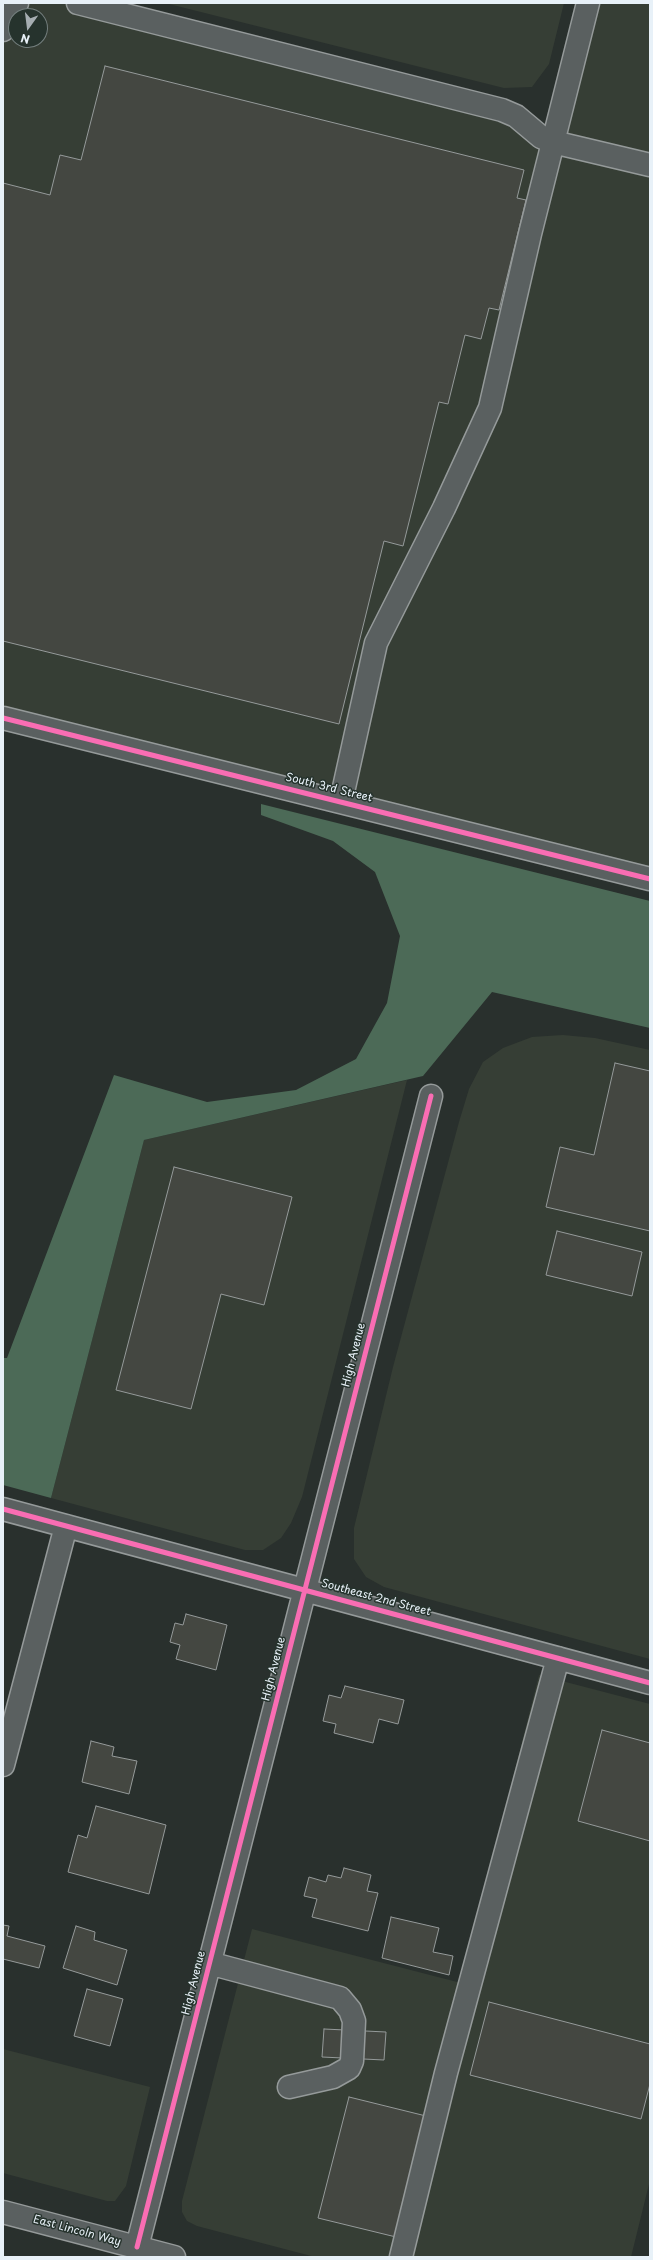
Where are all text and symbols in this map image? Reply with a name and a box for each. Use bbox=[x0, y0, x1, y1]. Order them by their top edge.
north arrow bbox=[8, 8, 48, 48]
text: N bbox=[19, 30, 32, 48]
street label: South 3rd Street bbox=[284, 771, 374, 805]
street label: High Avenue bbox=[340, 1322, 368, 1388]
street label: Southeast 2nd Street bbox=[320, 1577, 432, 1619]
street label: High Avenue bbox=[260, 1636, 288, 1702]
street label: High Avenue bbox=[180, 1950, 208, 2016]
street label: East Lincoln Way bbox=[32, 2213, 122, 2249]

